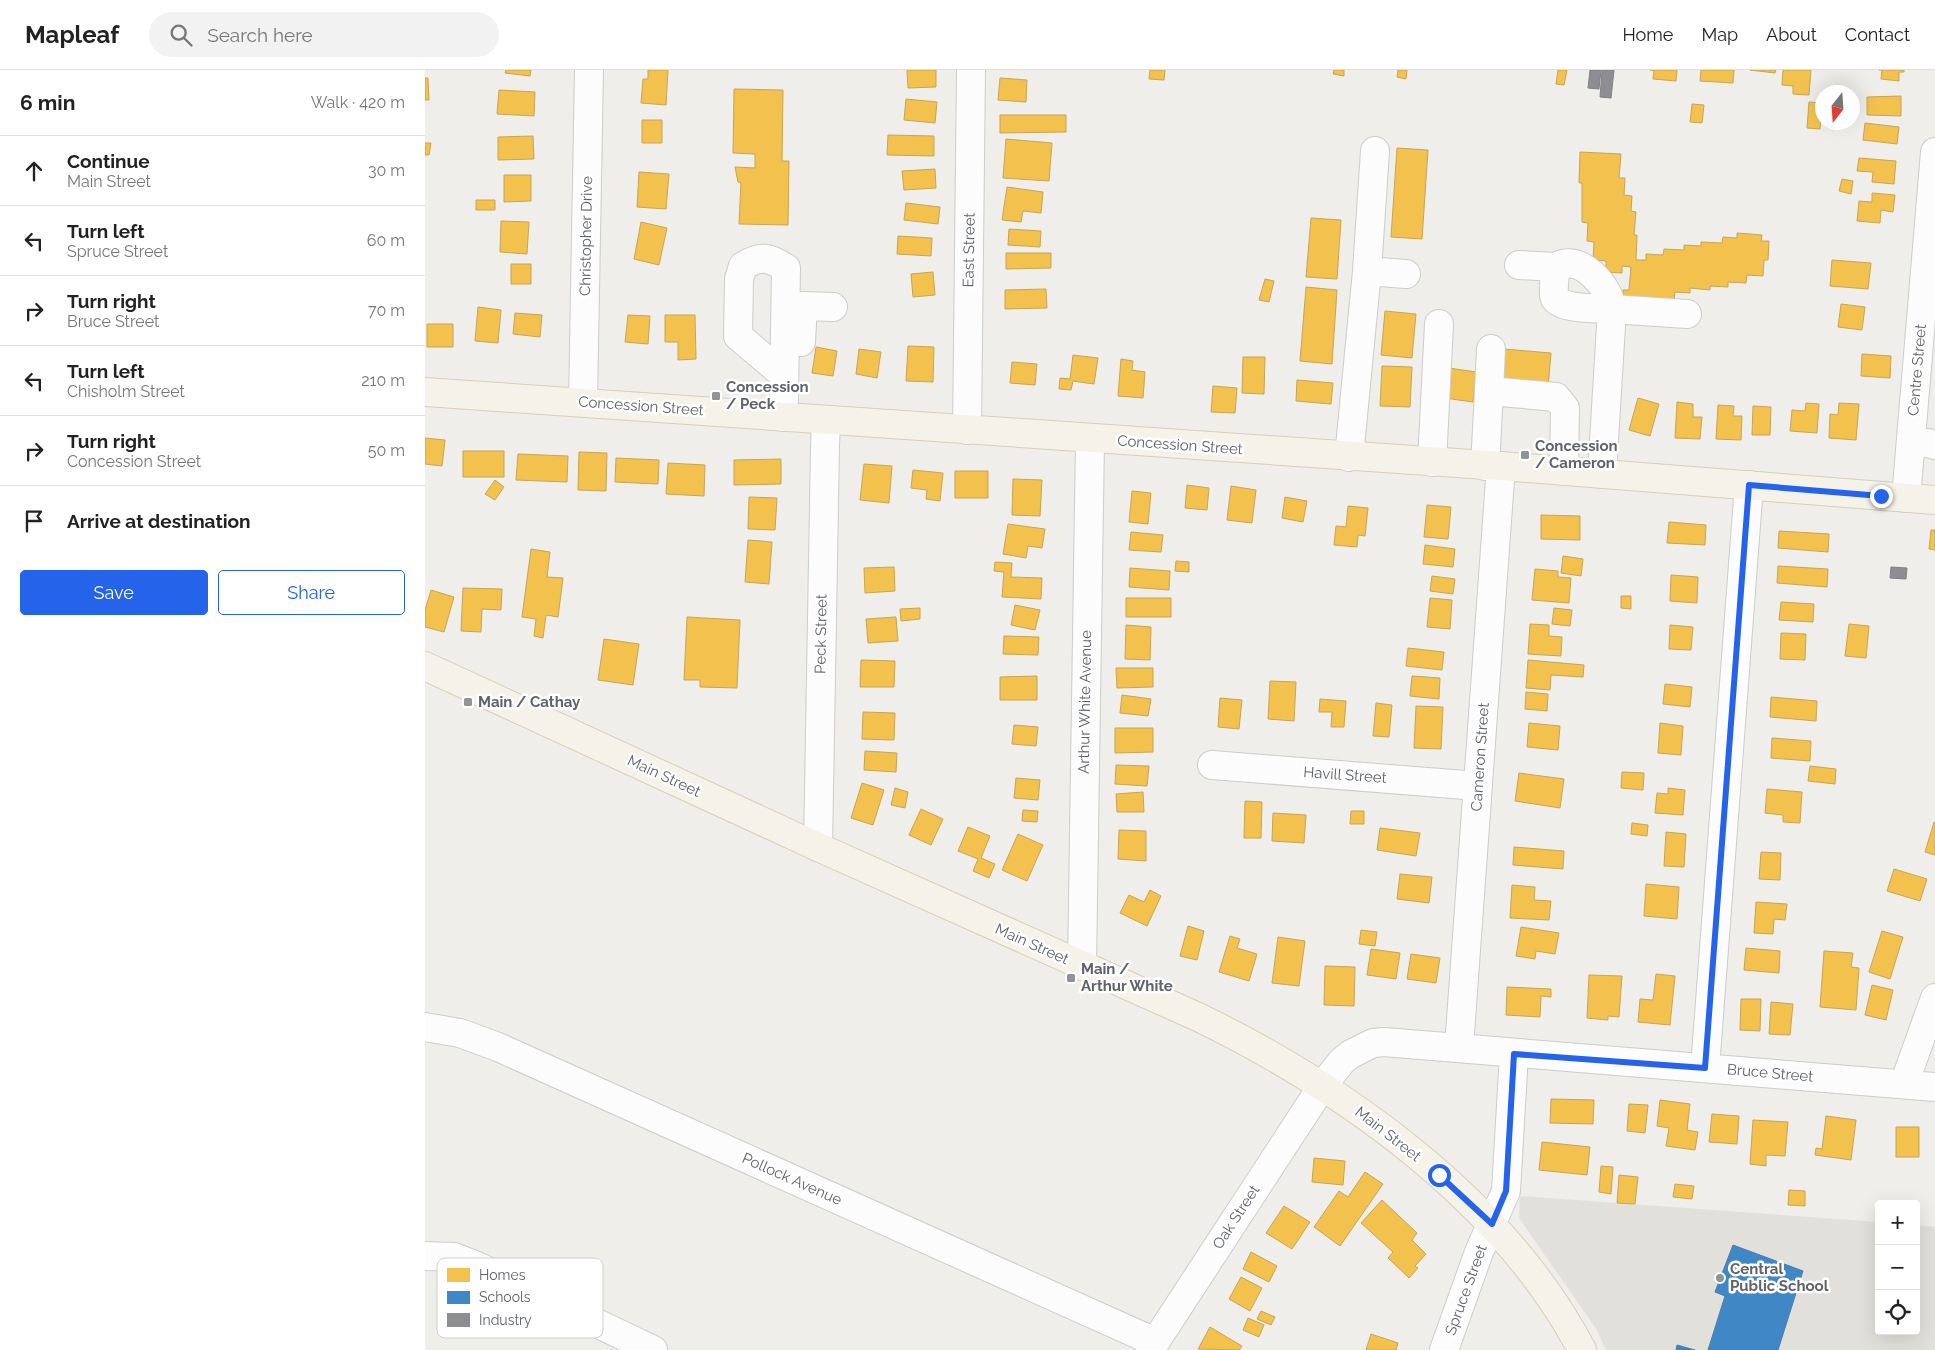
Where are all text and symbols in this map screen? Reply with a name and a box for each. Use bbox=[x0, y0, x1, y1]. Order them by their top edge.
search box bbox=[149, 12, 499, 57]
text: Mapleaf bbox=[25, 20, 119, 49]
icon: search bbox=[167, 21, 195, 49]
text: Search here bbox=[207, 24, 313, 46]
text: Home bbox=[1622, 24, 1673, 45]
text: Map bbox=[1701, 24, 1738, 45]
text: About bbox=[1766, 24, 1817, 45]
text: Contact bbox=[1845, 24, 1910, 45]
north arrow bbox=[1815, 85, 1860, 130]
text: 6 min bbox=[20, 90, 75, 115]
text: Walk · 420 m bbox=[311, 93, 405, 112]
text: Continue bbox=[67, 150, 150, 172]
icon: ahead bbox=[20, 157, 48, 185]
text: 30 m bbox=[368, 161, 405, 180]
text: Main Street bbox=[67, 172, 151, 191]
street label: Christopher Drive bbox=[576, 176, 596, 296]
street label: East Street bbox=[959, 212, 979, 288]
text: Turn left bbox=[67, 220, 144, 242]
icon: left bbox=[20, 227, 48, 255]
text: 60 m bbox=[367, 231, 405, 250]
text: Spruce Street bbox=[67, 242, 168, 261]
text: Turn right bbox=[67, 290, 156, 312]
icon: right bbox=[20, 297, 48, 325]
text: 70 m bbox=[368, 301, 405, 320]
text: Bruce Street bbox=[67, 312, 159, 331]
street label: Centre Street bbox=[1904, 323, 1930, 417]
text: Turn left bbox=[67, 360, 144, 382]
icon: left bbox=[20, 367, 48, 395]
text: 210 m bbox=[361, 371, 405, 390]
place label: Concession / Peck bbox=[726, 378, 809, 413]
text: Chisholm Street bbox=[67, 382, 185, 401]
marker: Concession / Peck bbox=[710, 390, 722, 402]
street label: Concession Street bbox=[578, 393, 704, 419]
text: Turn right bbox=[67, 430, 156, 452]
street label: Concession Street bbox=[1117, 432, 1243, 458]
icon: right bbox=[20, 437, 48, 465]
place label: Concession / Cameron bbox=[1535, 437, 1618, 472]
text: 50 m bbox=[368, 441, 405, 460]
marker: Concession / Cameron bbox=[1519, 449, 1531, 461]
text: Concession Street bbox=[67, 452, 201, 471]
route end bbox=[1870, 485, 1893, 508]
icon: arrive bbox=[20, 507, 48, 535]
text: Arrive at destination bbox=[67, 510, 251, 532]
button: Save bbox=[20, 570, 208, 615]
button: Share bbox=[218, 570, 405, 615]
street label: Peck Street bbox=[811, 594, 831, 674]
street label: Arthur White Avenue bbox=[1075, 630, 1095, 774]
place label: Main / Cathay bbox=[478, 693, 581, 711]
marker: Main / Cathay bbox=[462, 696, 474, 708]
street label: Cameron Street bbox=[1467, 702, 1493, 812]
street label: Main Street bbox=[625, 751, 703, 801]
street label: Havill Street bbox=[1303, 763, 1387, 787]
street label: Main Street bbox=[992, 920, 1072, 968]
place label: Main / Arthur White bbox=[1081, 960, 1173, 995]
marker: Main / Arthur White bbox=[1065, 972, 1077, 984]
street label: Bruce Street bbox=[1726, 1060, 1814, 1086]
street label: Main Street bbox=[1351, 1103, 1425, 1165]
street label: Pollock Avenue bbox=[739, 1149, 845, 1209]
route start bbox=[1428, 1164, 1451, 1187]
street label: Oak Street bbox=[1209, 1182, 1263, 1252]
map controls bbox=[1875, 1200, 1920, 1335]
button: + bbox=[1875, 1200, 1920, 1245]
street label: Spruce Street bbox=[1441, 1242, 1491, 1338]
button: − bbox=[1875, 1245, 1920, 1290]
legend bbox=[437, 1258, 603, 1338]
place label: Central Public School bbox=[1730, 1260, 1829, 1295]
text: Homes bbox=[479, 1267, 526, 1283]
marker: Central Public School bbox=[1714, 1272, 1726, 1284]
text: Schools bbox=[479, 1289, 531, 1305]
button: locate bbox=[1875, 1290, 1920, 1335]
text: Industry bbox=[479, 1312, 532, 1328]

